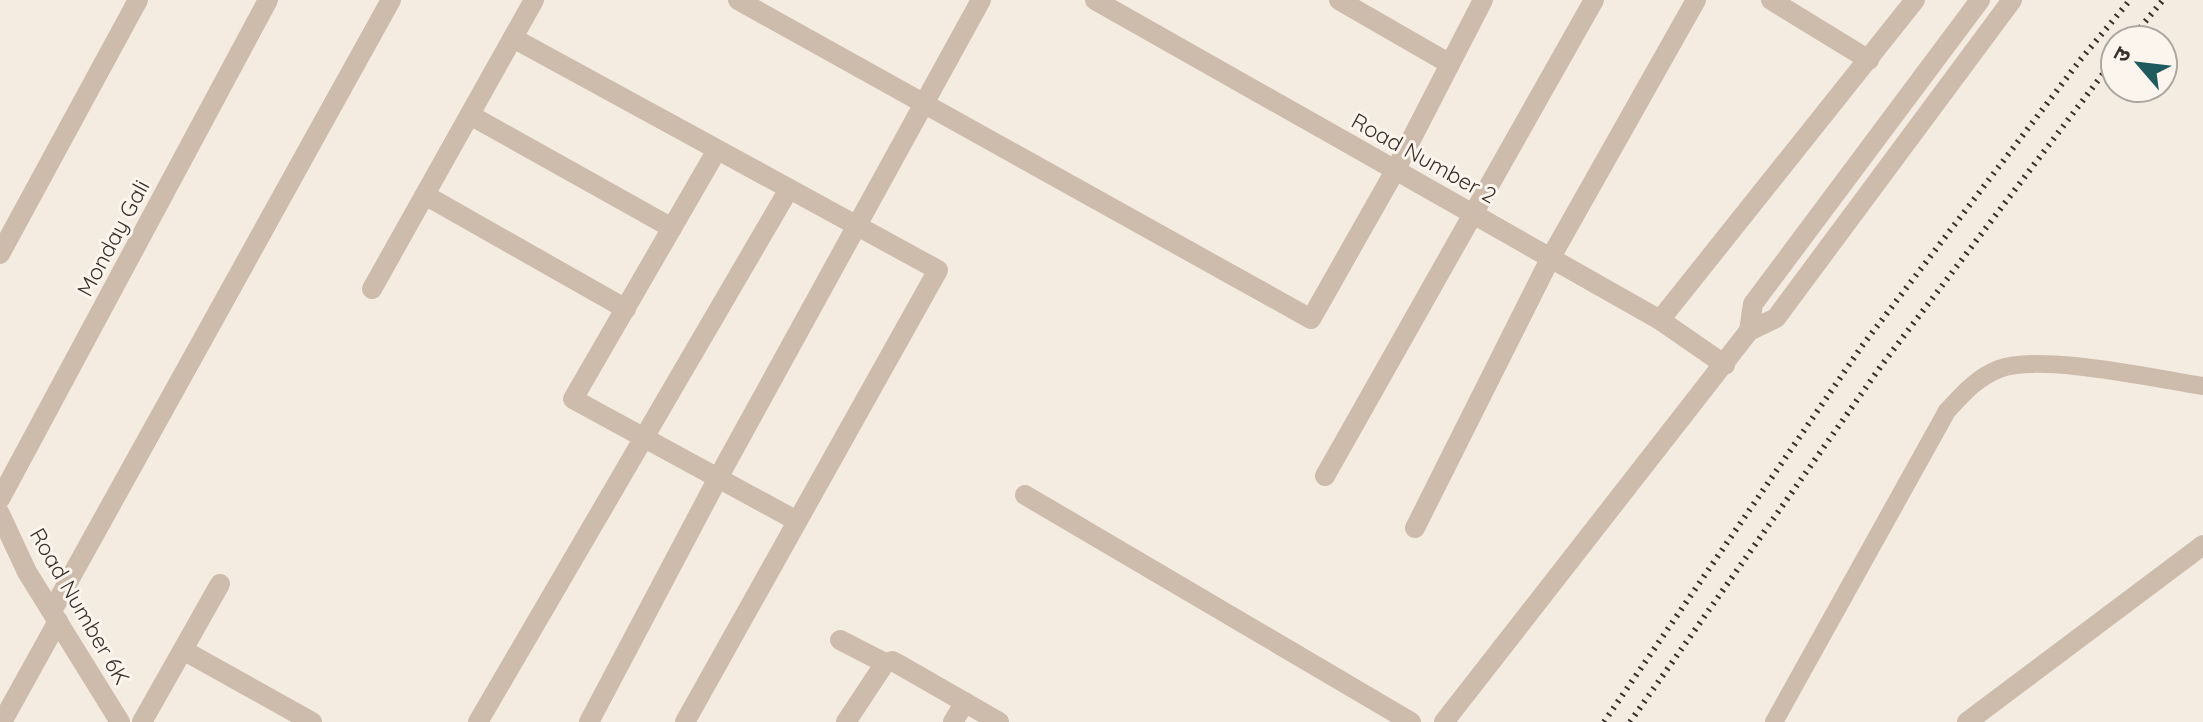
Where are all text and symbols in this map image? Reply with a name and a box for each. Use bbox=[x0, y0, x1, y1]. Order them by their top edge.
north arrow bbox=[2099, 24, 2179, 104]
text: उ bbox=[2106, 41, 2137, 67]
street label: Road Number 2 bbox=[1347, 107, 1501, 209]
street label: Monday Gali bbox=[71, 175, 155, 301]
street label: Road Number 6K bbox=[24, 523, 136, 689]

